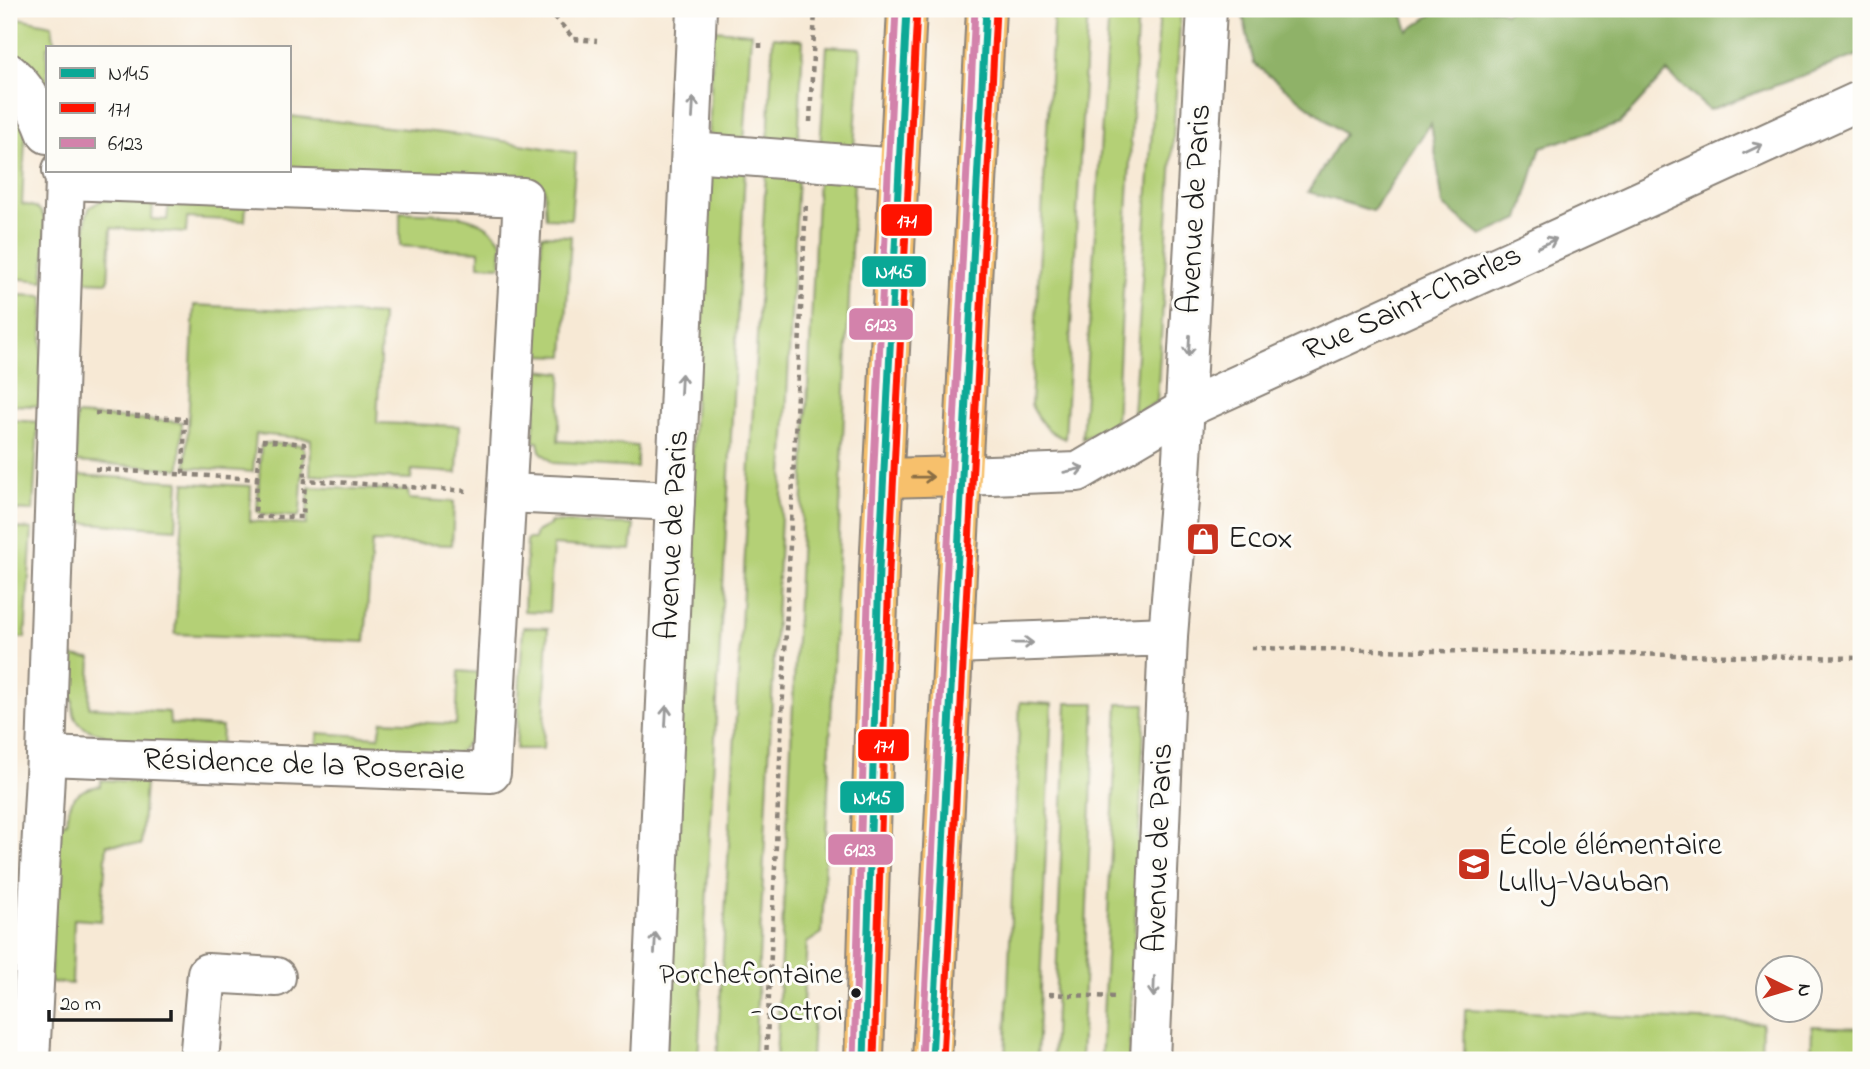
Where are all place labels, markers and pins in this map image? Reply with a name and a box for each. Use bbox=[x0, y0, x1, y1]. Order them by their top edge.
place label: Ecox bbox=[1228, 516, 1293, 563]
shop icon: Ecox bbox=[1184, 520, 1222, 558]
place label: École élémentaire Lully-Vauban bbox=[1498, 823, 1723, 907]
school or university icon: École élémentaire Lully-Vauban bbox=[1455, 845, 1493, 883]
place label: Porchefontaine - Octroi bbox=[659, 954, 844, 1035]
marker: Porchefontaine - Octroi bbox=[849, 986, 863, 1000]

